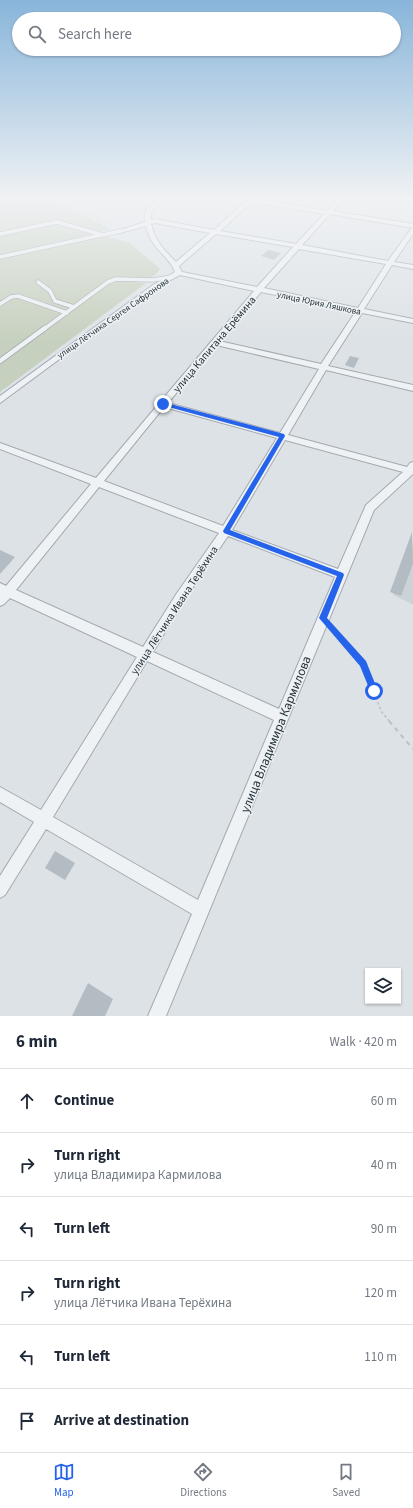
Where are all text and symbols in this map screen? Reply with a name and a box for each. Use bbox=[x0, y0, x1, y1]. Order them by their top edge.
search box bbox=[12, 12, 401, 56]
icon: search bbox=[26, 23, 48, 45]
text: Search here bbox=[58, 24, 132, 45]
street label: улица Лётчика Сергея Сафронова bbox=[55, 275, 172, 362]
street label: улица Юрия Ляшкова bbox=[276, 288, 362, 319]
street label: улица Капитана Ерёмина bbox=[169, 293, 259, 396]
route end bbox=[154, 395, 172, 413]
street label: улица Лётчика Ивана Терёхина bbox=[127, 543, 222, 677]
street label: улица Владимира Кармилова bbox=[236, 653, 316, 816]
route start bbox=[365, 682, 383, 700]
map controls bbox=[365, 968, 401, 1004]
button: layers bbox=[365, 968, 401, 1004]
text: 6 min bbox=[16, 1030, 57, 1054]
text: Walk · 420 m bbox=[329, 1033, 397, 1051]
icon: ahead bbox=[16, 1090, 38, 1112]
text: Continue bbox=[54, 1090, 114, 1111]
text: 60 m bbox=[371, 1092, 397, 1110]
text: Turn right bbox=[54, 1145, 120, 1166]
icon: right bbox=[16, 1154, 38, 1176]
text: 40 m bbox=[371, 1156, 397, 1174]
text: улица Владимира Кармилова bbox=[54, 1166, 222, 1184]
icon: left bbox=[16, 1218, 38, 1240]
text: Turn left bbox=[54, 1218, 110, 1239]
text: 90 m bbox=[371, 1220, 397, 1238]
text: Turn right bbox=[54, 1273, 120, 1294]
icon: right bbox=[16, 1282, 38, 1304]
text: 120 m bbox=[364, 1284, 397, 1302]
text: улица Лётчика Ивана Терёхина bbox=[54, 1294, 232, 1312]
icon: left bbox=[16, 1346, 38, 1368]
text: Turn left bbox=[54, 1346, 110, 1367]
text: 110 m bbox=[364, 1348, 397, 1366]
icon: arrive bbox=[16, 1410, 38, 1432]
text: Arrive at destination bbox=[54, 1410, 189, 1431]
tab: Map bbox=[53, 1461, 75, 1500]
tab: Directions bbox=[180, 1461, 227, 1500]
tab: Saved bbox=[332, 1461, 360, 1500]

